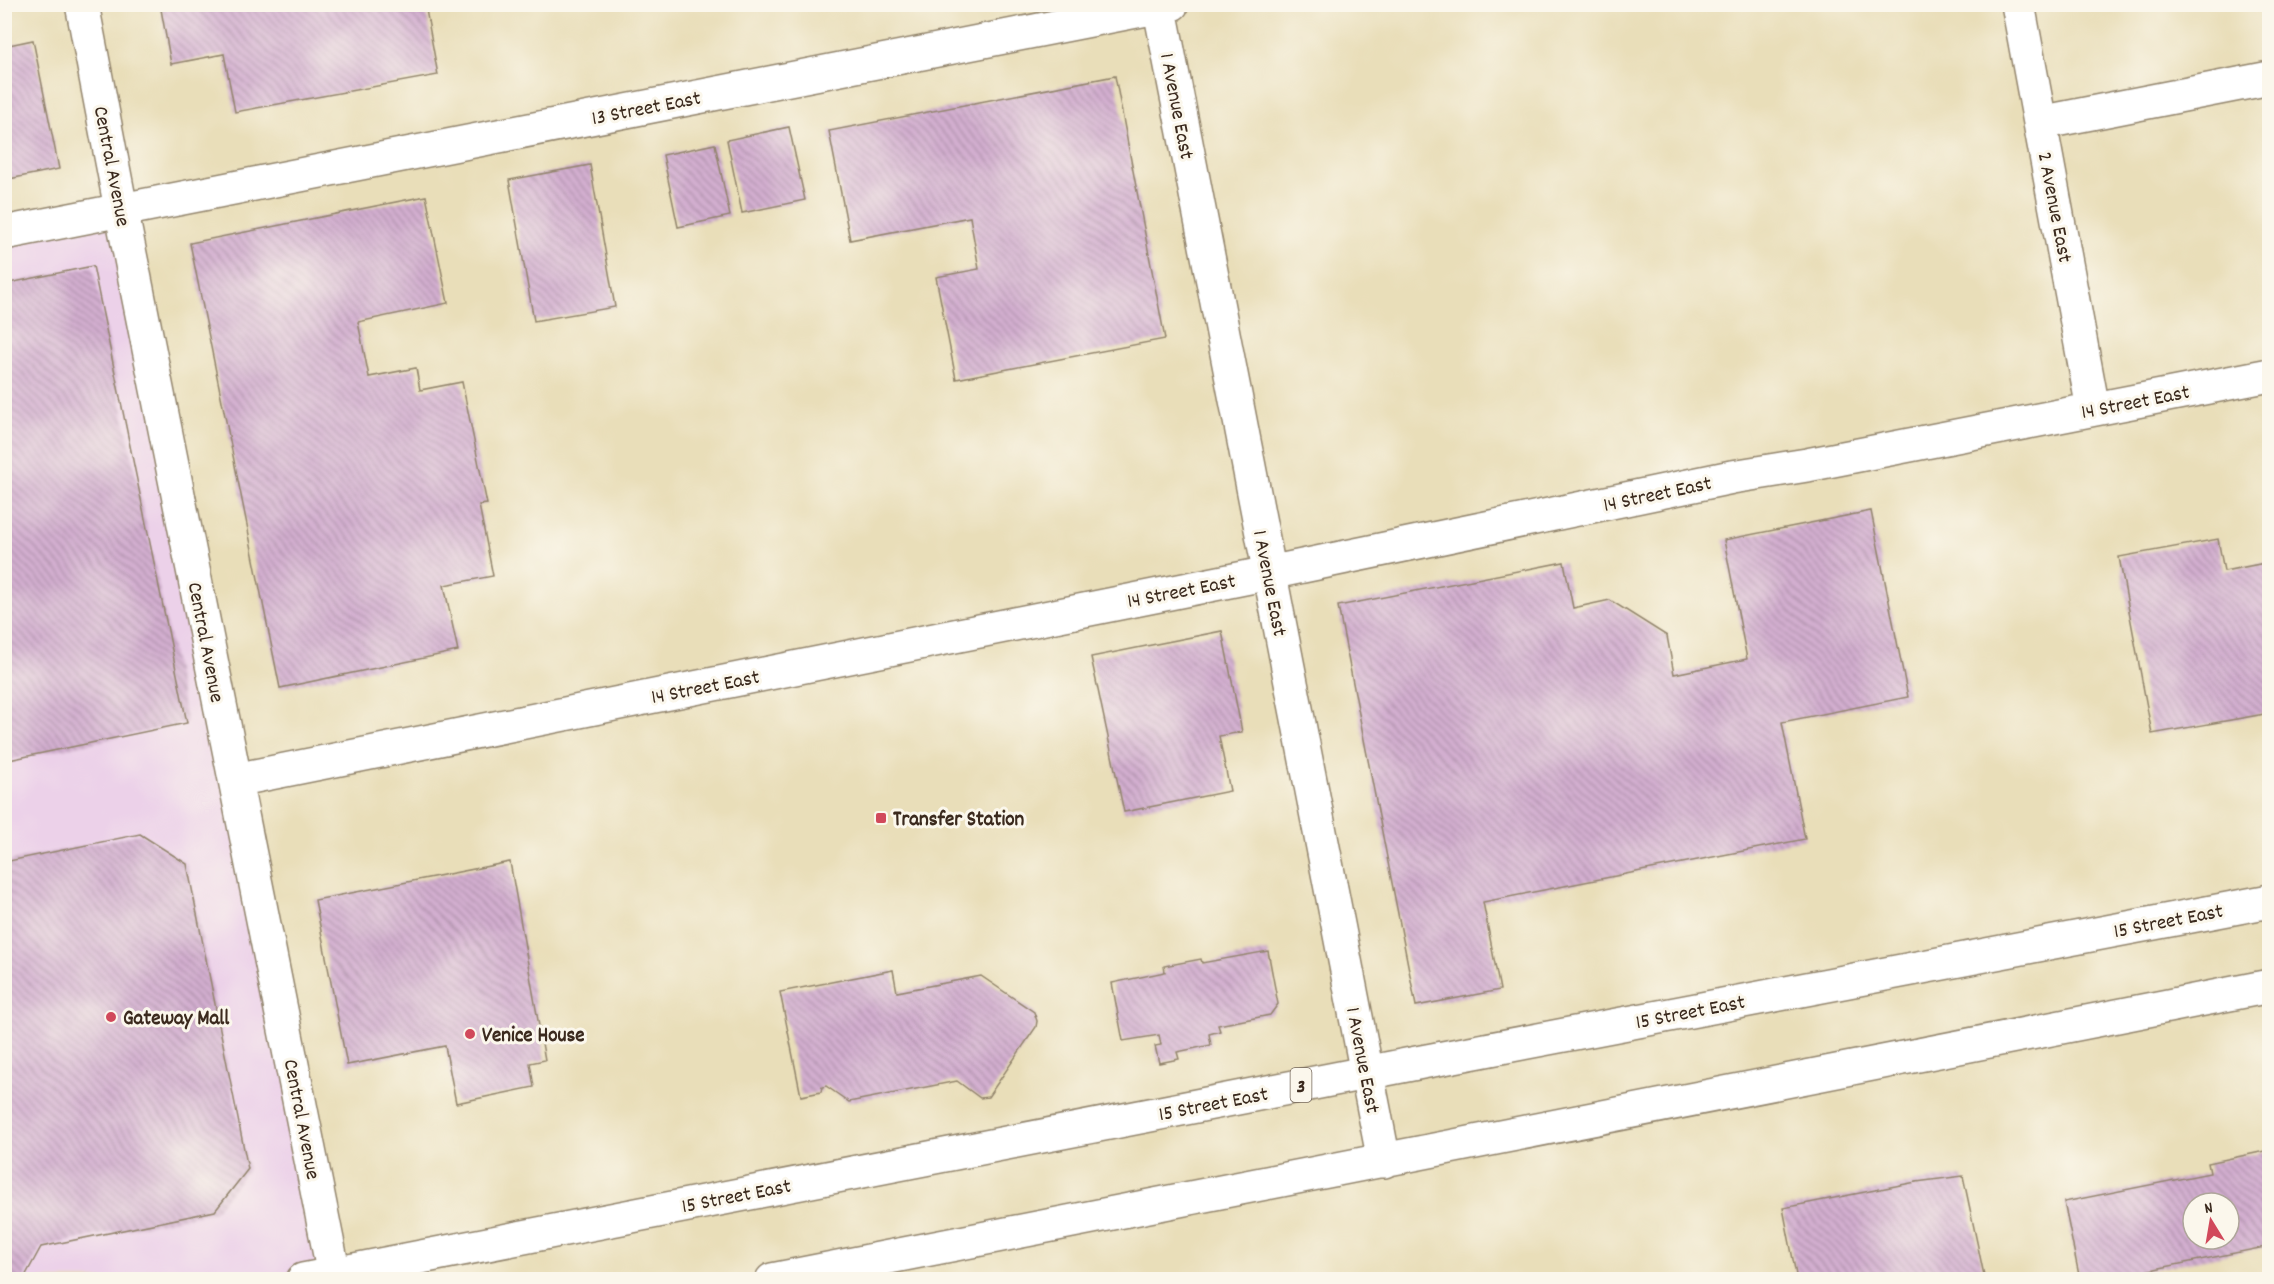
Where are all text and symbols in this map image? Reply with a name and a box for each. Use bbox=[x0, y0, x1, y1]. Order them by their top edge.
street label: 1 Avenue East bbox=[1150, 51, 1200, 163]
street label: 13 Street East bbox=[589, 85, 704, 135]
street label: Central Avenue bbox=[84, 104, 136, 229]
street label: 2 Avenue East bbox=[2028, 150, 2079, 266]
street label: 14 Street East bbox=[2079, 379, 2193, 429]
street label: 14 Street East bbox=[1601, 470, 1715, 522]
street label: 1 Avenue East bbox=[1243, 528, 1293, 640]
street label: 14 Street East bbox=[1125, 568, 1239, 618]
street label: Central Avenue bbox=[178, 580, 230, 705]
street label: 14 Street East bbox=[649, 664, 763, 714]
place label: Transfer Station bbox=[893, 806, 1025, 836]
marker: Transfer Station bbox=[874, 811, 888, 825]
street label: 15 Street East bbox=[2111, 898, 2226, 948]
street label: 15 Street East bbox=[1633, 989, 1748, 1039]
place label: Gateway Mall bbox=[123, 1005, 230, 1035]
street label: 1 Avenue East bbox=[1336, 1005, 1386, 1117]
marker: Gateway Mall bbox=[104, 1010, 118, 1024]
place label: Venice House bbox=[482, 1022, 585, 1052]
marker: Venice House bbox=[463, 1027, 477, 1041]
street label: Central Avenue bbox=[274, 1057, 326, 1182]
road number: 3 bbox=[1290, 1068, 1312, 1102]
street label: 15 Street East bbox=[1156, 1081, 1271, 1131]
street label: 15 Street East bbox=[679, 1173, 794, 1223]
north arrow bbox=[2181, 1191, 2241, 1251]
text: N bbox=[2203, 1197, 2215, 1221]

